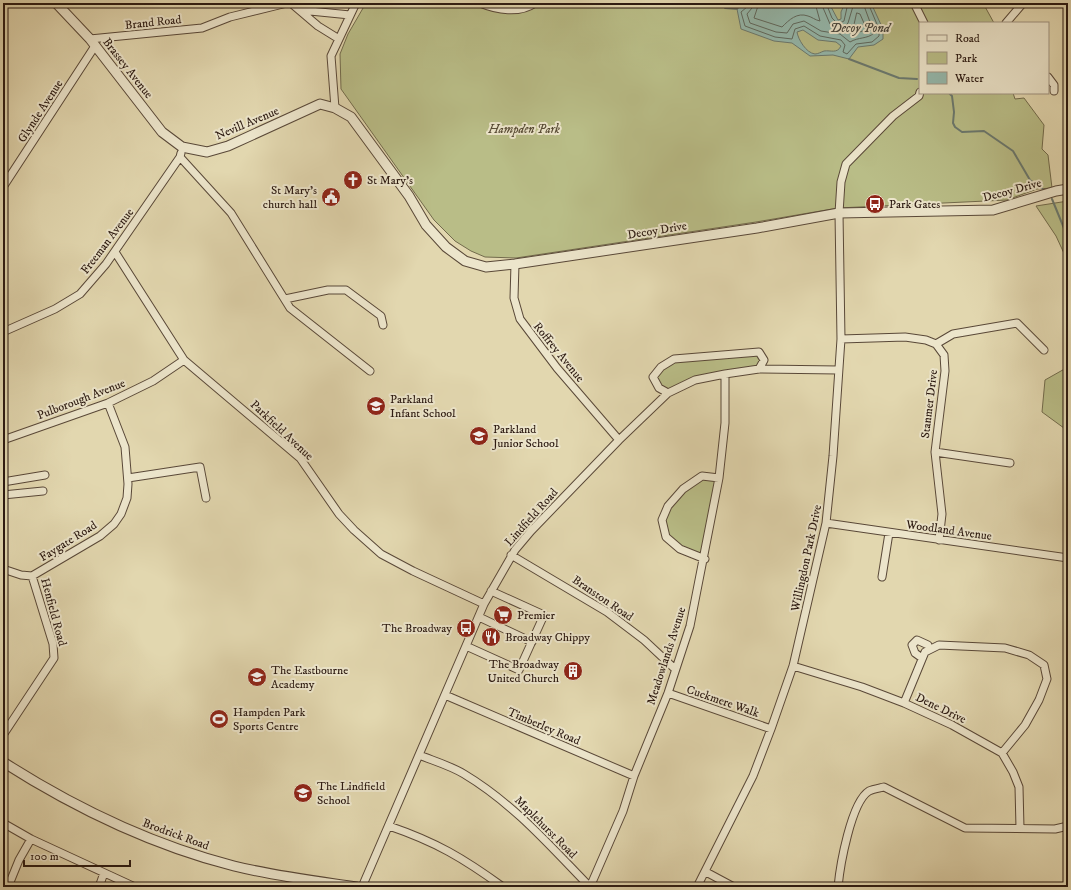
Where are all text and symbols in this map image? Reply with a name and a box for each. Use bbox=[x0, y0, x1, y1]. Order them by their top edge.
street label: Brand Road bbox=[124, 12, 182, 33]
water label: Decoy Pond bbox=[830, 20, 892, 36]
legend bbox=[919, 22, 1049, 94]
text: Road bbox=[955, 31, 980, 46]
street label: Brassey Avenue bbox=[99, 35, 156, 102]
text: Park bbox=[955, 51, 977, 66]
text: Water bbox=[954, 71, 984, 86]
street label: Glynde Avenue bbox=[15, 77, 66, 146]
street label: Nevill Avenue bbox=[213, 103, 281, 144]
park label: Hampden Park bbox=[487, 122, 560, 137]
church icon: St Mary's bbox=[342, 169, 364, 191]
place label: St Mary's bbox=[367, 173, 413, 188]
street label: Decoy Drive bbox=[981, 175, 1043, 205]
place label: St Mary's church hall bbox=[263, 183, 317, 212]
public building icon: St Mary's church hall bbox=[320, 186, 342, 208]
bus stop icon: Park Gates bbox=[864, 193, 886, 215]
place label: Park Gates bbox=[889, 197, 940, 212]
street label: Freeman Avenue bbox=[78, 205, 137, 277]
street label: Decoy Drive bbox=[626, 218, 688, 243]
street label: Roffrey Avenue bbox=[530, 319, 587, 385]
street label: Stanmer Drive bbox=[918, 369, 941, 439]
street label: Pulborough Avenue bbox=[35, 376, 127, 423]
place label: Parkland Infant School bbox=[390, 392, 456, 421]
school or university icon: Parkland Infant School bbox=[365, 395, 387, 417]
street label: Parkfield Avenue bbox=[247, 397, 316, 463]
place label: Parkland Junior School bbox=[492, 422, 559, 451]
school or university icon: Parkland Junior School bbox=[468, 425, 490, 447]
street label: Lindfield Road bbox=[501, 485, 561, 549]
street label: Willingdon Park Drive bbox=[788, 503, 825, 614]
street label: Woodland Avenue bbox=[904, 517, 993, 544]
street label: Faygate Road bbox=[37, 518, 100, 565]
street label: Branston Road bbox=[569, 572, 636, 624]
street label: Henfield Road bbox=[37, 576, 70, 648]
supermarket icon: Premier bbox=[492, 604, 514, 626]
street label: Meadowlands Avenue bbox=[644, 605, 689, 707]
place label: Premier bbox=[517, 608, 555, 623]
bus stop icon: The Broadway bbox=[455, 617, 477, 639]
place label: The Broadway bbox=[382, 621, 452, 636]
restaurant icon: Broadway Chippy bbox=[480, 626, 502, 648]
place label: Broadway Chippy bbox=[505, 630, 590, 645]
place label: The Broadway United Church bbox=[487, 657, 560, 686]
building icon: The Broadway United Church bbox=[562, 660, 584, 682]
place label: The Eastbourne Academy bbox=[271, 663, 348, 692]
school or university icon: The Eastbourne Academy bbox=[246, 666, 268, 688]
street label: Cuckmere Walk bbox=[685, 682, 761, 721]
street label: Dene Drive bbox=[913, 690, 969, 727]
street label: Timberley Road bbox=[505, 704, 583, 749]
place label: Hampden Park Sports Centre bbox=[233, 705, 305, 734]
sports icon: Hampden Park Sports Centre bbox=[208, 708, 230, 730]
place label: The Lindfield School bbox=[317, 779, 385, 808]
school or university icon: The Lindfield School bbox=[292, 782, 314, 804]
street label: Maplehurst Road bbox=[511, 793, 580, 862]
street label: Brodrick Road bbox=[140, 815, 211, 853]
scale bar bbox=[24, 842, 130, 868]
text: 100 m bbox=[30, 849, 59, 864]

